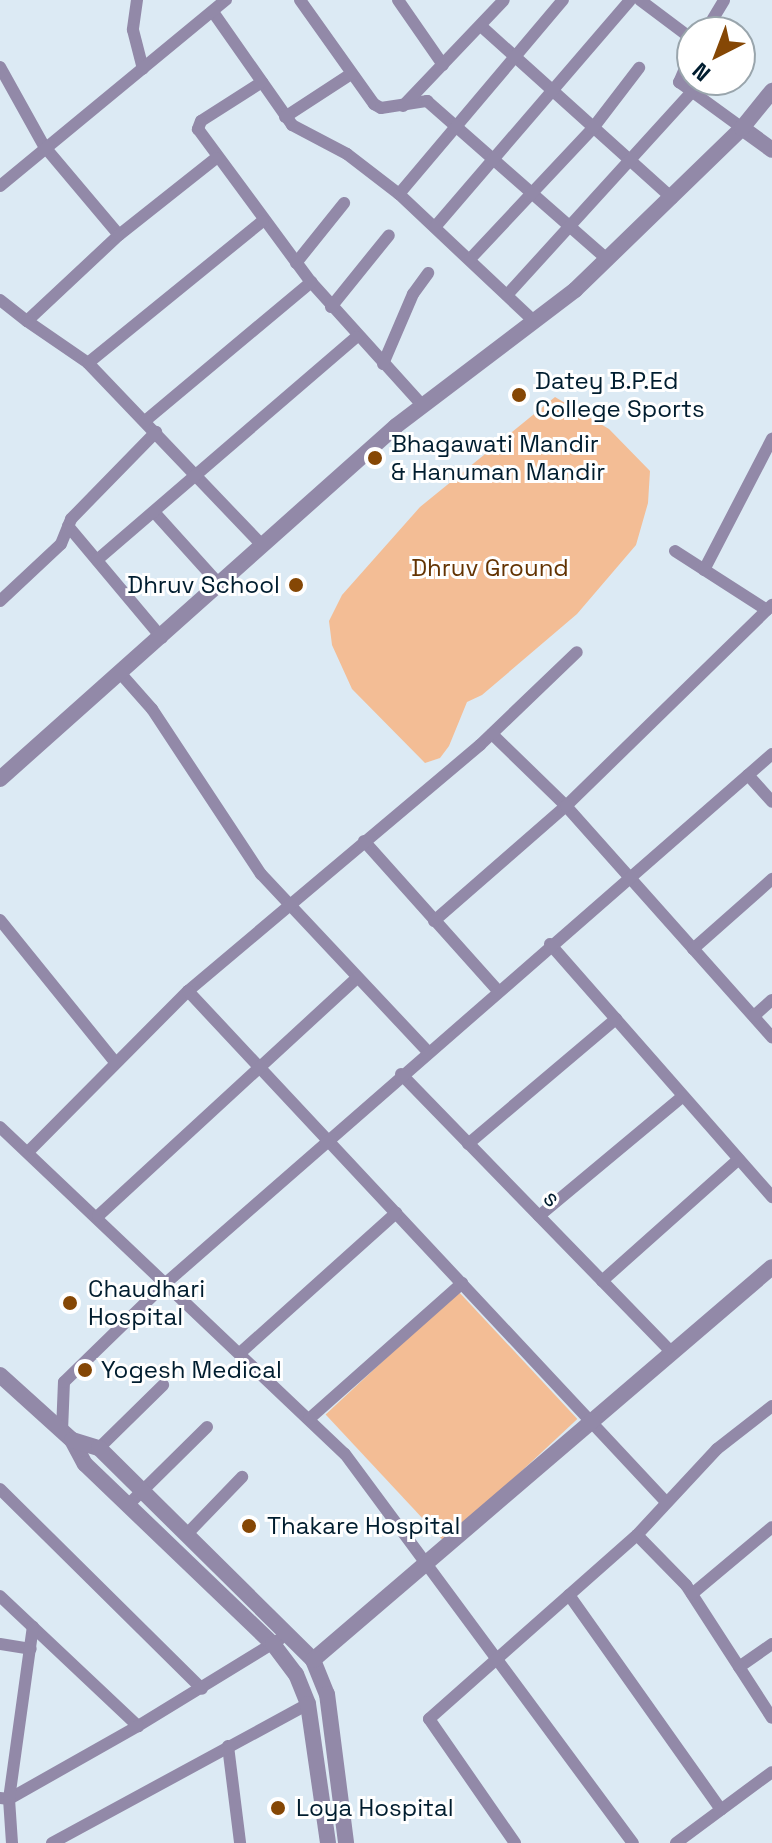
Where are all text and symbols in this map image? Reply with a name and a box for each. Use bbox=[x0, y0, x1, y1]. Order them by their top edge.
north arrow bbox=[676, 16, 756, 96]
text: N bbox=[686, 57, 716, 88]
place label: Datey B.P.Ed College Sports bbox=[535, 367, 705, 423]
marker: Datey B.P.Ed College Sports bbox=[510, 386, 528, 404]
place label: Bhagawati Mandir & Hanuman Mandir bbox=[391, 430, 605, 486]
marker: Bhagawati Mandir & Hanuman Mandir bbox=[366, 449, 384, 467]
park label: Dhruv Ground bbox=[411, 554, 569, 582]
place label: Dhruv School bbox=[127, 571, 280, 599]
marker: Dhruv School bbox=[287, 576, 305, 594]
street label: s bbox=[537, 1183, 567, 1213]
place label: Chaudhari Hospital bbox=[88, 1275, 205, 1331]
marker: Chaudhari Hospital bbox=[59, 1292, 81, 1314]
place label: Yogesh Medical bbox=[101, 1356, 282, 1384]
marker: Yogesh Medical bbox=[76, 1361, 94, 1379]
place label: Thakare Hospital bbox=[267, 1512, 460, 1540]
marker: Thakare Hospital bbox=[238, 1515, 260, 1537]
place label: Loya Hospital bbox=[296, 1794, 454, 1822]
marker: Loya Hospital bbox=[267, 1797, 289, 1819]

